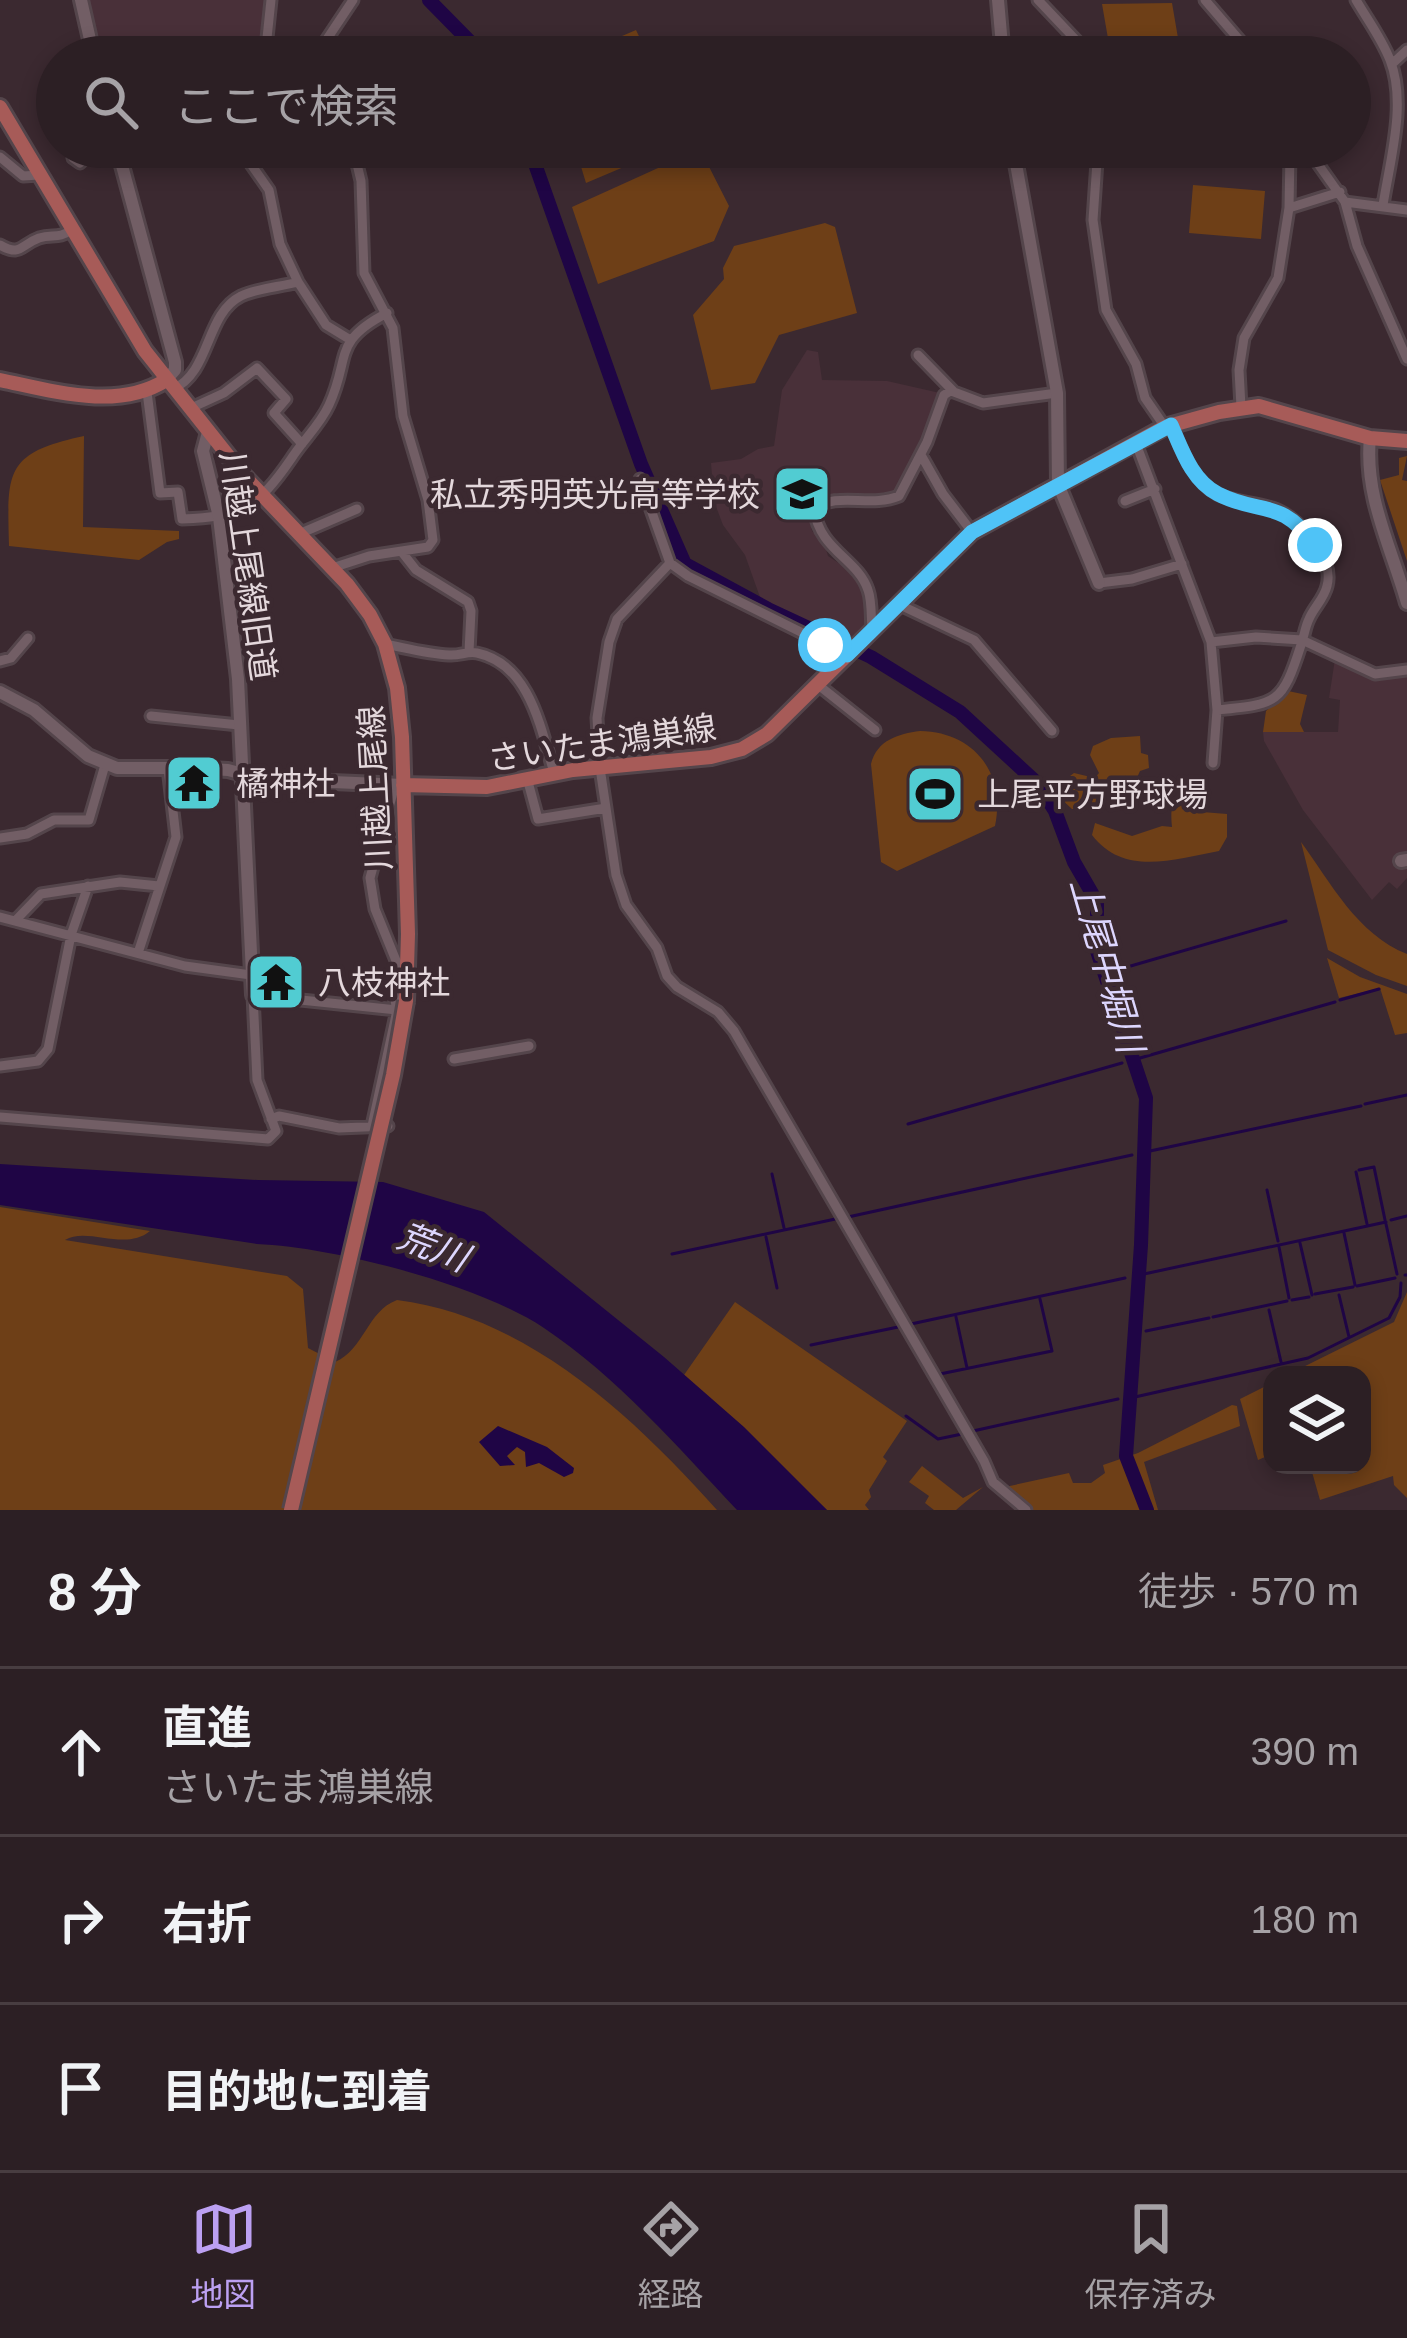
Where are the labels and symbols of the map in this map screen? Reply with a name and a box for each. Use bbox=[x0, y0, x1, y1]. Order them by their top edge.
street label: 川越上尾線旧道 bbox=[214, 449, 282, 683]
school or university icon: 私立秀明英光高等学校 bbox=[771, 463, 833, 525]
place label: 私立秀明英光高等学校 bbox=[430, 476, 760, 513]
route end bbox=[1288, 518, 1342, 572]
route start bbox=[798, 618, 852, 672]
street label: 川越上尾線 bbox=[352, 705, 398, 871]
street label: さいたま鴻巣線 bbox=[486, 709, 718, 777]
temple icon: 橘神社 bbox=[163, 752, 225, 814]
sports icon: 上尾平方野球場 bbox=[904, 763, 966, 825]
place label: 橘神社 bbox=[236, 765, 335, 802]
place label: 上尾平方野球場 bbox=[977, 776, 1208, 813]
water label: 上尾中堀川 bbox=[1062, 873, 1153, 1061]
temple icon: 八枝神社 bbox=[245, 951, 307, 1013]
place label: 八枝神社 bbox=[318, 964, 450, 1001]
water label: 荒川 bbox=[392, 1215, 478, 1280]

